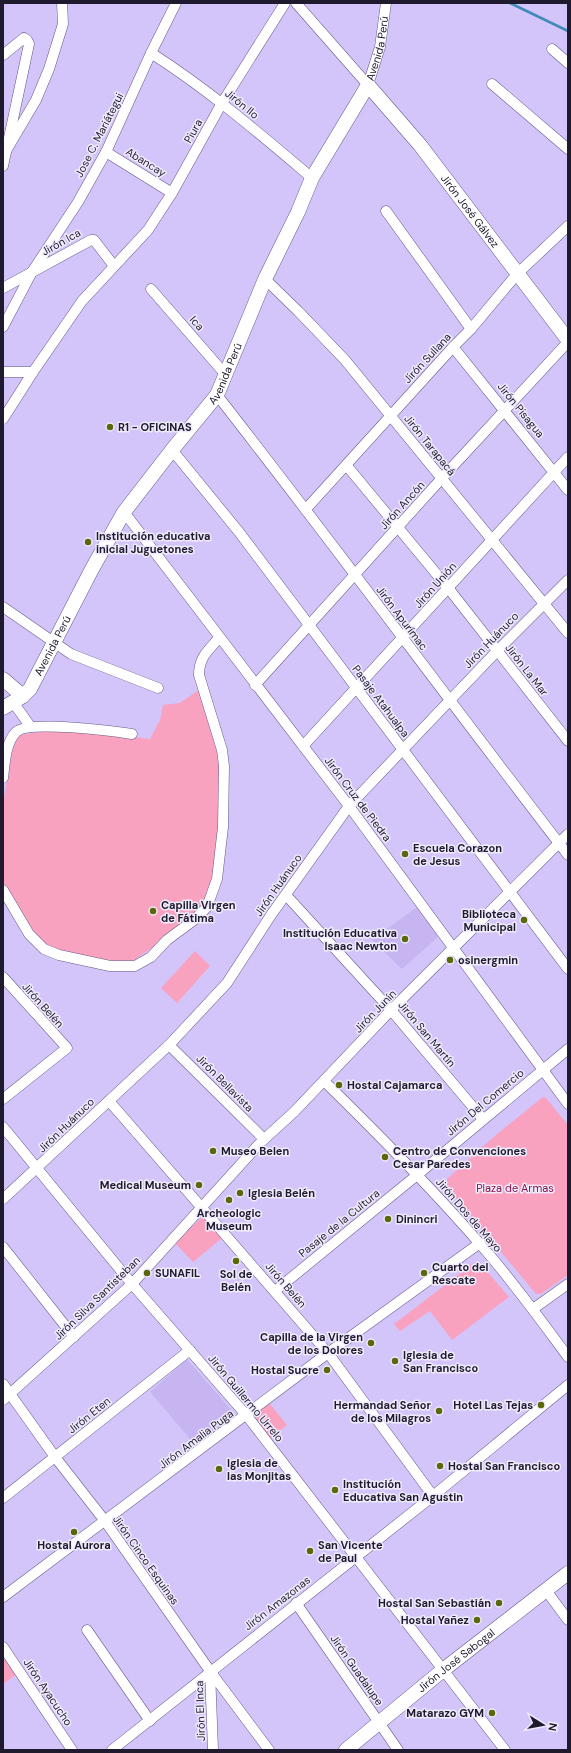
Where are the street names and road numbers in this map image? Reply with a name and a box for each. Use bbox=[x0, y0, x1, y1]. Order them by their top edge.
street label: Avenida Perú bbox=[363, 15, 391, 82]
street label: Jirón Ilo bbox=[222, 86, 262, 122]
street label: Jose C. Mariátegui bbox=[72, 90, 126, 180]
street label: Piura bbox=[181, 117, 205, 145]
street label: Abancay bbox=[123, 144, 169, 180]
street label: Jirón José Gálvez bbox=[438, 172, 502, 250]
street label: Jirón Ica bbox=[39, 226, 83, 258]
street label: Ica bbox=[187, 313, 207, 333]
street label: Jirón Sullana bbox=[400, 330, 454, 386]
street label: Avenida Perú bbox=[205, 341, 245, 407]
street label: Jirón Pisagua bbox=[495, 380, 547, 440]
street label: Jirón Tarapacá bbox=[401, 412, 459, 478]
street label: Jirón Ancón bbox=[377, 478, 427, 532]
street label: Jirón Unión bbox=[411, 559, 459, 611]
street label: Jirón Apurímac bbox=[373, 583, 431, 653]
street label: Jirón Huánuco bbox=[461, 609, 521, 671]
street label: Avenida Perú bbox=[31, 613, 74, 678]
street label: Jirón La Mar bbox=[502, 641, 552, 699]
street label: Pasaje Atahualpa bbox=[349, 662, 413, 740]
street label: Jirón Cruz de Piedra bbox=[322, 754, 394, 844]
street label: Jirón Huánuco bbox=[251, 851, 305, 919]
street label: Jirón Belén bbox=[19, 980, 67, 1030]
street label: Jirón Junín bbox=[351, 986, 399, 1036]
street label: Jirón San Martín bbox=[395, 998, 459, 1070]
street label: Jirón Bellavista bbox=[193, 1051, 257, 1115]
street label: Jirón Del Comercio bbox=[443, 1066, 527, 1138]
street label: Jirón Huánuco bbox=[35, 1095, 97, 1155]
street label: Jirón Dos de Mayo bbox=[433, 1175, 505, 1255]
street label: Pasaje de la Cultura bbox=[296, 1186, 382, 1260]
street label: Jirón Silva Santisteban bbox=[51, 1253, 143, 1343]
street label: Jirón Belén bbox=[262, 1259, 310, 1311]
street label: Jirón Guillermo Urrelo bbox=[205, 1351, 287, 1445]
street label: Jirón Eten bbox=[65, 1394, 113, 1436]
street label: Jirón Amalia Puga bbox=[156, 1406, 236, 1472]
street label: Jirón Cinco Esquinas bbox=[110, 1513, 182, 1607]
street label: Jirón Amazonas bbox=[241, 1573, 313, 1633]
street label: Jirón José Sabogal bbox=[415, 1625, 498, 1695]
street label: Jirón Guadalupe bbox=[327, 1632, 387, 1708]
street label: Jirón Ayacucho bbox=[20, 1656, 76, 1728]
street label: Jirón El Inca bbox=[192, 1680, 208, 1741]

